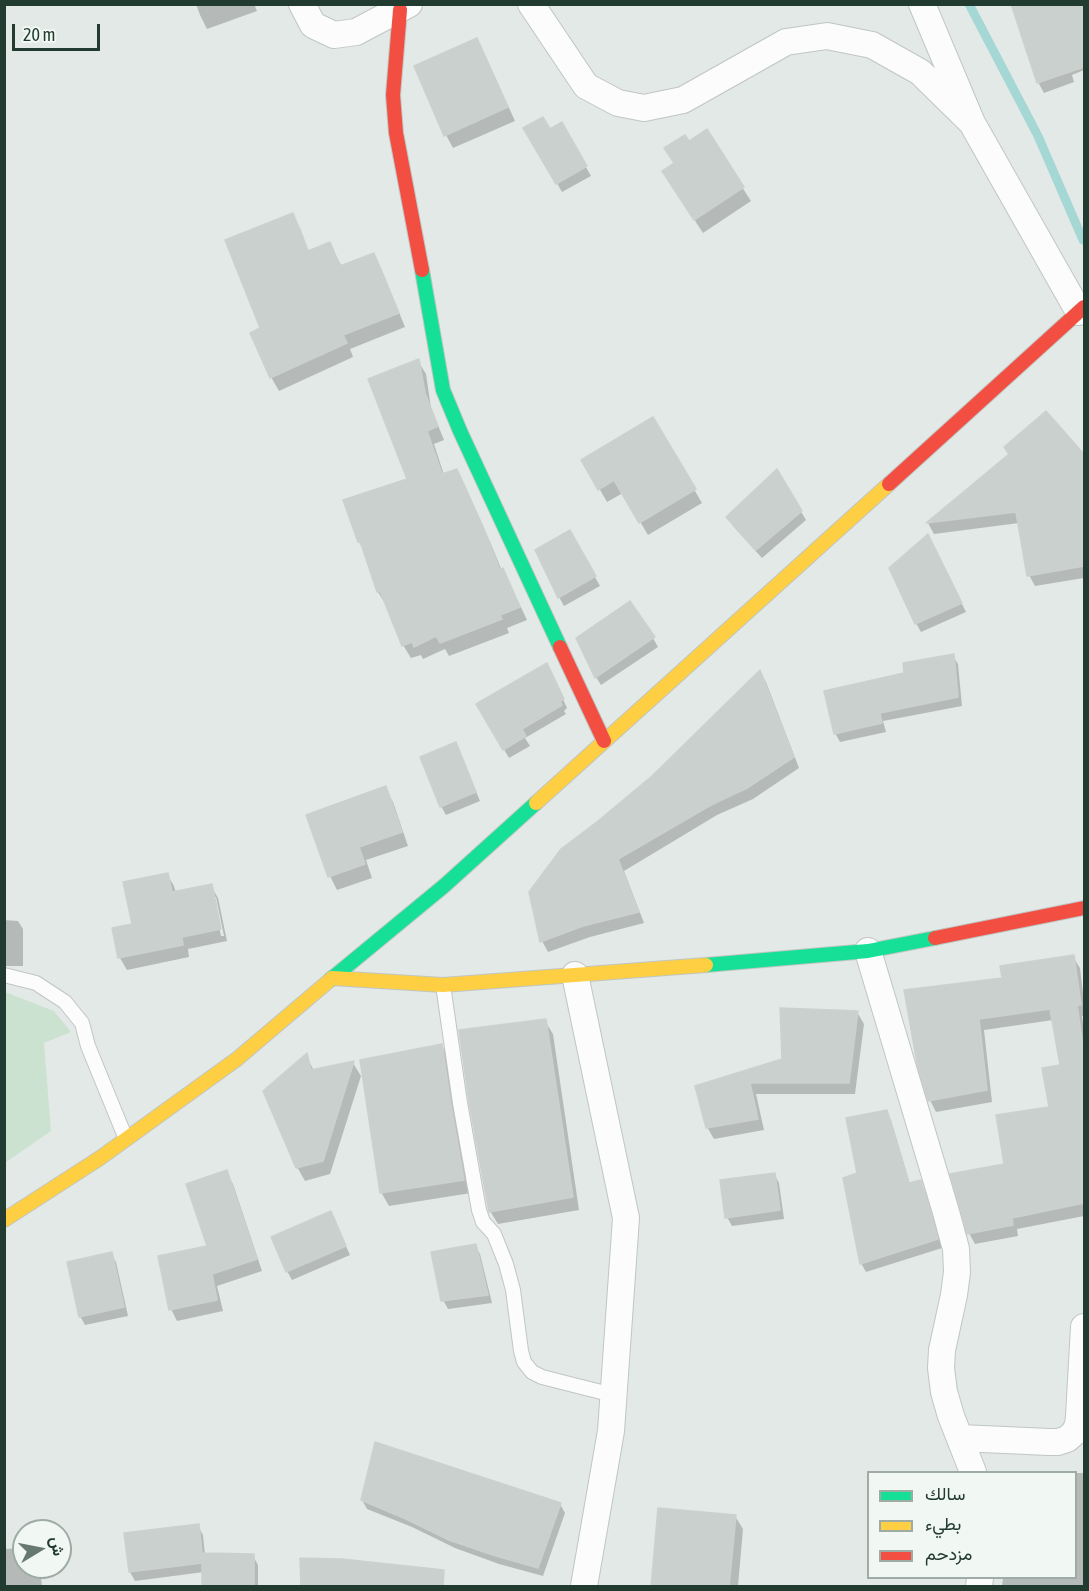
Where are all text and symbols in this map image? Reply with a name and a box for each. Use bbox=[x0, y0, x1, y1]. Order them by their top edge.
scale bar bbox=[15, 12, 104, 50]
text: 20 m bbox=[23, 24, 55, 45]
legend bbox=[867, 1471, 1077, 1579]
text: سالك bbox=[925, 1483, 965, 1504]
text: بطيء bbox=[925, 1513, 961, 1534]
north arrow bbox=[12, 1519, 72, 1579]
text: ش bbox=[47, 1535, 68, 1557]
text: مزدحم bbox=[925, 1543, 972, 1564]

